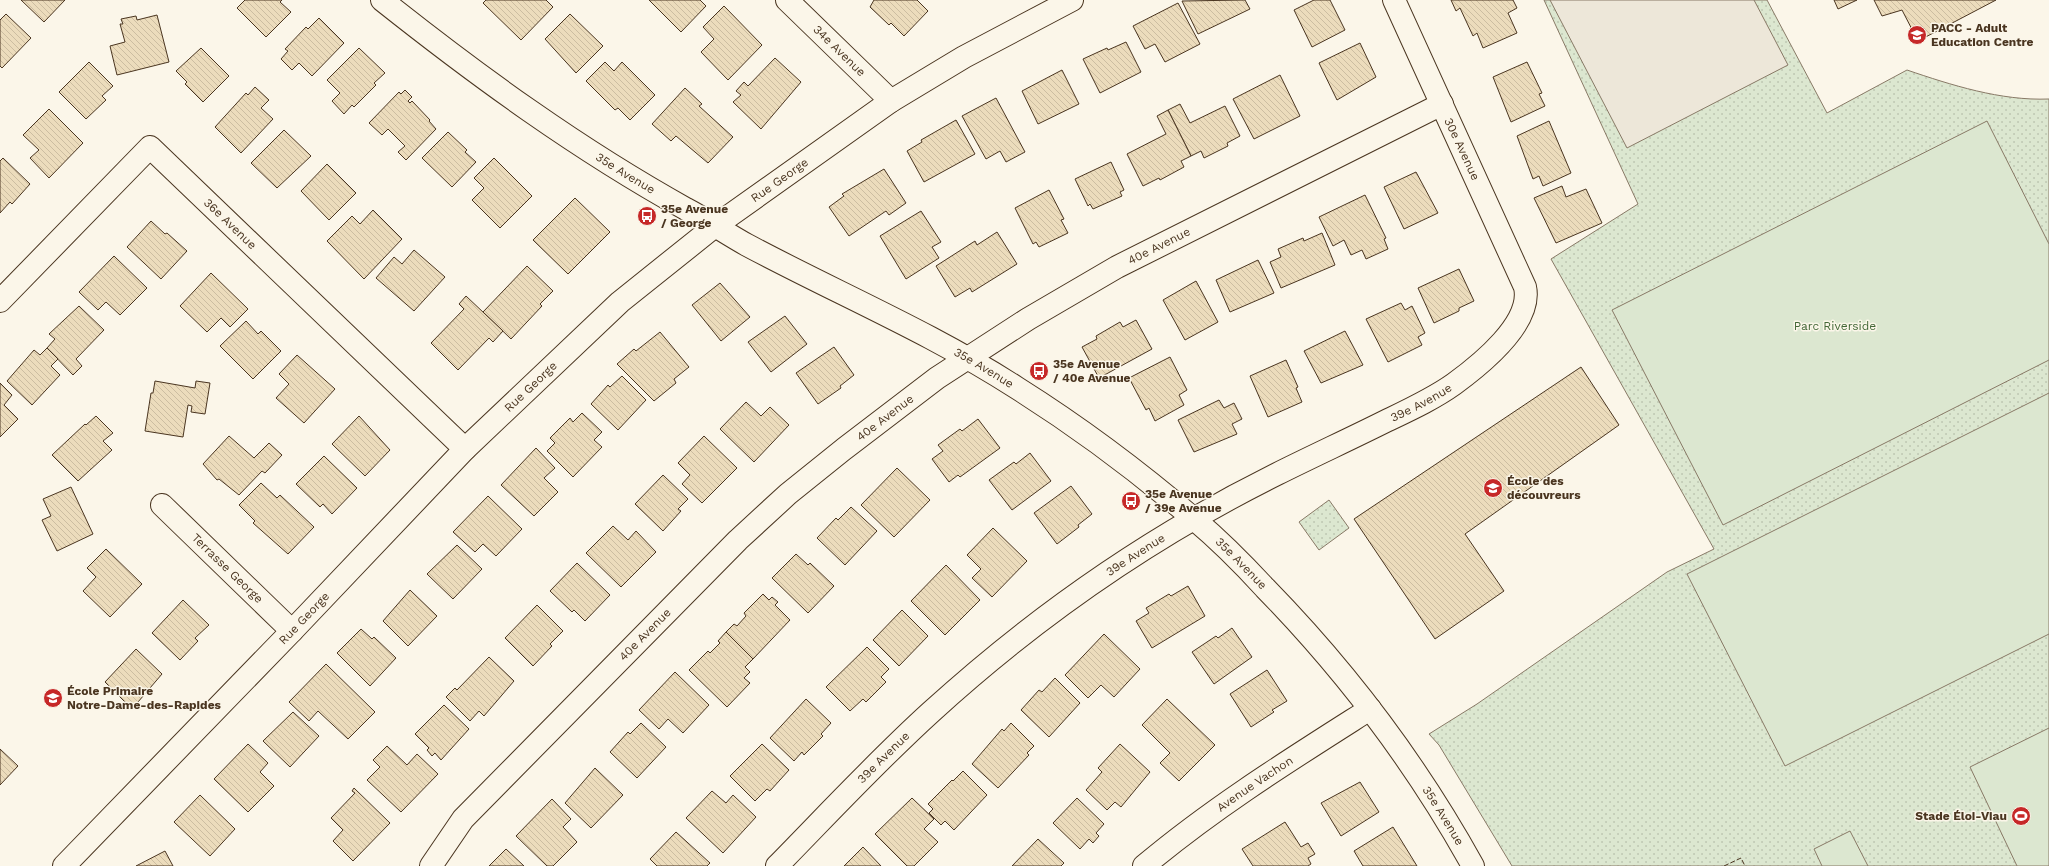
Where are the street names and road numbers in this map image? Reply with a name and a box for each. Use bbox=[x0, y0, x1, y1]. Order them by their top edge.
street label: 34e Avenue bbox=[810, 22, 868, 79]
street label: 30e Avenue bbox=[1441, 115, 1483, 183]
street label: 35e Avenue bbox=[593, 150, 658, 197]
street label: Rue George bbox=[748, 155, 811, 205]
street label: 36e Avenue bbox=[201, 195, 259, 252]
street label: 40e Avenue bbox=[1126, 224, 1193, 267]
street label: 35e Avenue bbox=[951, 345, 1016, 391]
street label: Rue George bbox=[501, 359, 560, 415]
street label: 39e Avenue bbox=[1388, 380, 1455, 425]
street label: 40e Avenue bbox=[854, 391, 916, 444]
street label: Terrasse George bbox=[189, 531, 266, 606]
street label: 39e Avenue bbox=[1103, 531, 1168, 579]
street label: 35e Avenue bbox=[1213, 535, 1270, 592]
street label: Rue George bbox=[276, 589, 332, 647]
street label: 40e Avenue bbox=[616, 605, 674, 664]
street label: 39e Avenue bbox=[854, 729, 912, 786]
street label: Avenue Vachon bbox=[1214, 753, 1296, 815]
street label: 35e Avenue bbox=[1420, 783, 1467, 848]

